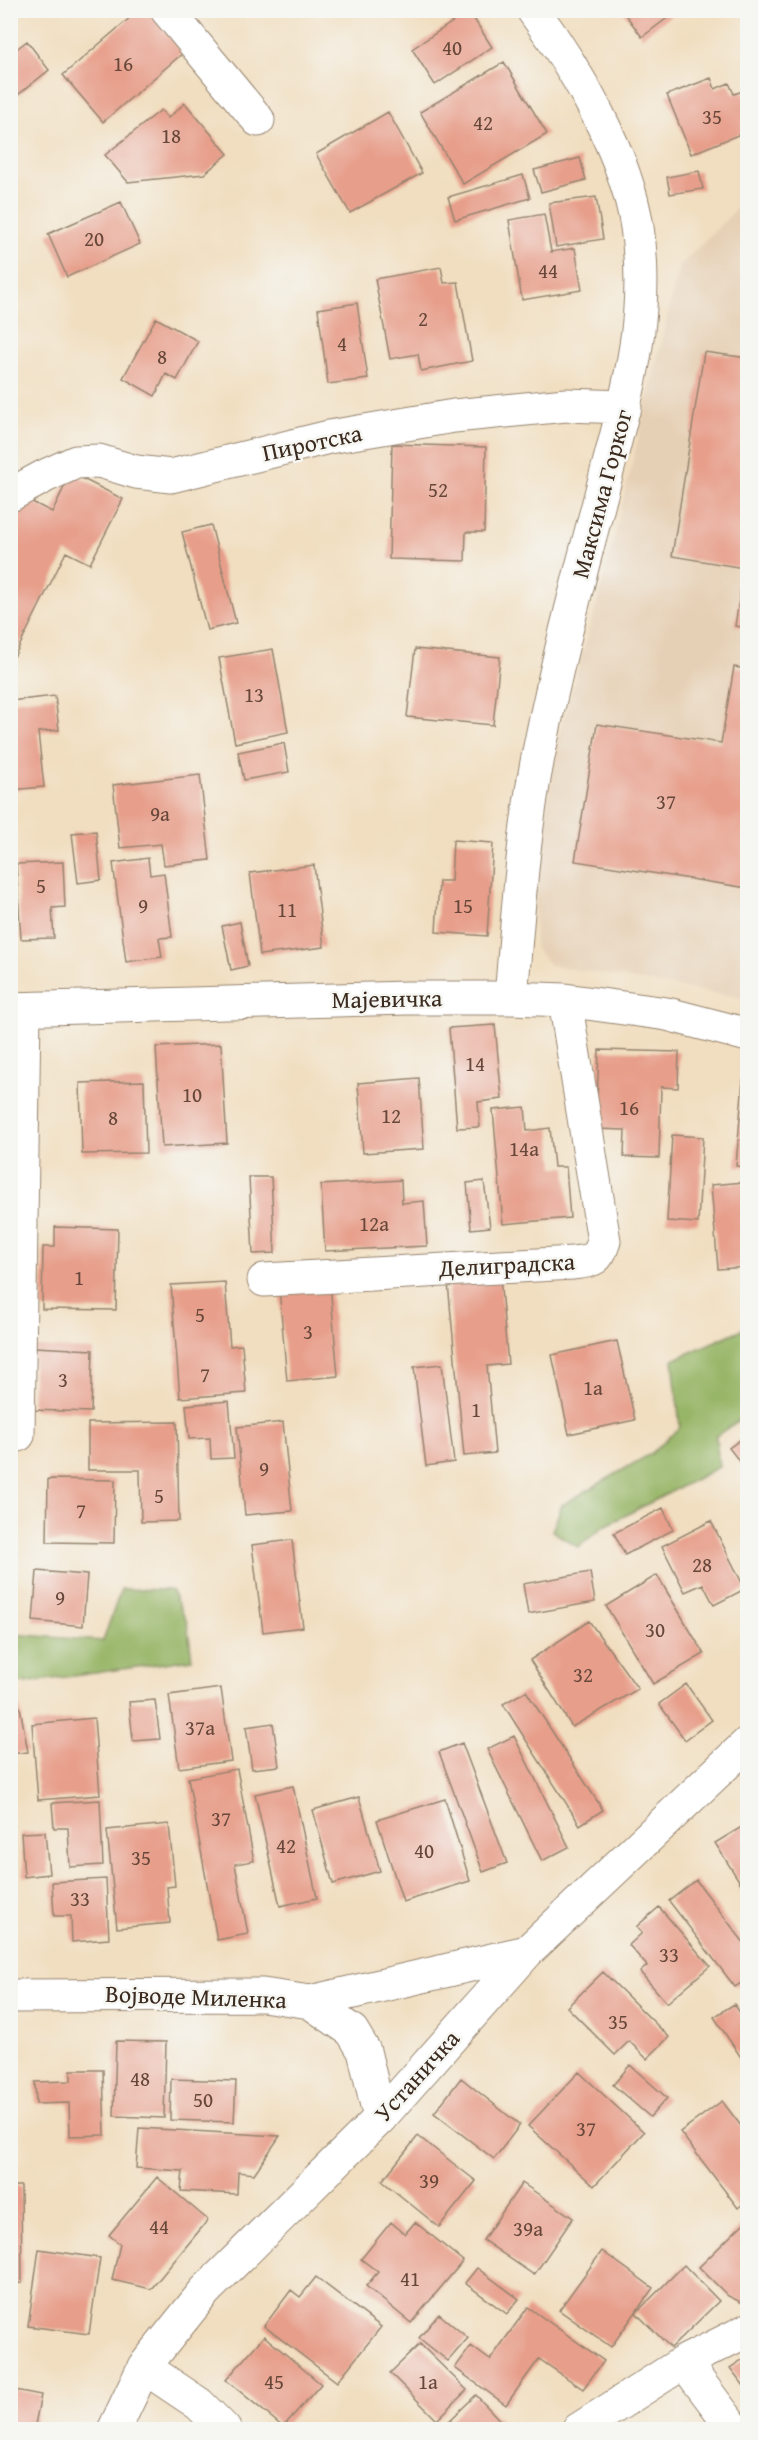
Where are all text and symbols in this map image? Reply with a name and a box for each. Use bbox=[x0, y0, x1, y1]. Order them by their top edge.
house number: 40 bbox=[442, 32, 462, 63]
house number: 16 bbox=[113, 48, 133, 79]
house number: 35 bbox=[702, 101, 722, 132]
house number: 42 bbox=[473, 107, 493, 138]
house number: 18 bbox=[161, 120, 181, 151]
house number: 20 bbox=[84, 223, 104, 254]
house number: 44 bbox=[538, 255, 558, 286]
house number: 2 bbox=[418, 303, 428, 334]
house number: 4 bbox=[337, 328, 347, 359]
house number: 8 bbox=[157, 341, 167, 372]
street label: Максима Горког bbox=[562, 406, 641, 582]
street label: Пиротска bbox=[259, 415, 366, 470]
house number: 52 bbox=[428, 474, 448, 505]
house number: 13 bbox=[244, 679, 264, 710]
house number: 37 bbox=[656, 786, 676, 817]
house number: 9a bbox=[150, 798, 170, 829]
house number: 5 bbox=[36, 870, 46, 901]
house number: 9 bbox=[138, 890, 148, 921]
house number: 15 bbox=[453, 890, 473, 921]
house number: 11 bbox=[277, 894, 297, 925]
street label: Мајевичка bbox=[331, 980, 443, 1017]
house number: 14 bbox=[465, 1048, 485, 1079]
house number: 10 bbox=[182, 1079, 202, 1110]
house number: 16 bbox=[619, 1092, 639, 1123]
house number: 12 bbox=[381, 1100, 401, 1131]
house number: 8 bbox=[108, 1102, 118, 1133]
house number: 14a bbox=[509, 1133, 539, 1164]
house number: 12a bbox=[359, 1208, 389, 1239]
street label: Делиградска bbox=[437, 1243, 577, 1286]
house number: 1 bbox=[74, 1262, 84, 1293]
house number: 5 bbox=[195, 1299, 205, 1330]
house number: 3 bbox=[303, 1316, 313, 1347]
house number: 7 bbox=[200, 1359, 210, 1390]
house number: 3 bbox=[58, 1364, 68, 1395]
house number: 1a bbox=[583, 1372, 603, 1403]
house number: 1 bbox=[471, 1394, 481, 1425]
house number: 9 bbox=[259, 1453, 269, 1484]
house number: 5 bbox=[154, 1480, 164, 1511]
house number: 7 bbox=[76, 1495, 86, 1526]
house number: 28 bbox=[692, 1549, 712, 1580]
house number: 9 bbox=[55, 1582, 65, 1613]
house number: 30 bbox=[645, 1614, 665, 1645]
house number: 32 bbox=[573, 1659, 593, 1690]
house number: 37a bbox=[185, 1712, 215, 1743]
house number: 37 bbox=[211, 1803, 231, 1834]
house number: 42 bbox=[276, 1830, 296, 1861]
house number: 40 bbox=[414, 1835, 434, 1866]
house number: 35 bbox=[131, 1842, 151, 1873]
house number: 33 bbox=[70, 1883, 90, 1914]
house number: 33 bbox=[659, 1939, 679, 1970]
street label: Војводе Миленка bbox=[105, 1976, 288, 2017]
house number: 35 bbox=[608, 2006, 628, 2037]
street label: Устаничка bbox=[366, 2021, 468, 2129]
house number: 48 bbox=[130, 2063, 150, 2094]
house number: 50 bbox=[193, 2084, 213, 2115]
house number: 37 bbox=[576, 2113, 596, 2144]
house number: 39 bbox=[419, 2165, 439, 2196]
house number: 44 bbox=[149, 2211, 169, 2242]
house number: 39a bbox=[513, 2213, 543, 2244]
house number: 41 bbox=[400, 2263, 420, 2294]
house number: 45 bbox=[264, 2366, 284, 2397]
house number: 1a bbox=[418, 2366, 438, 2397]

